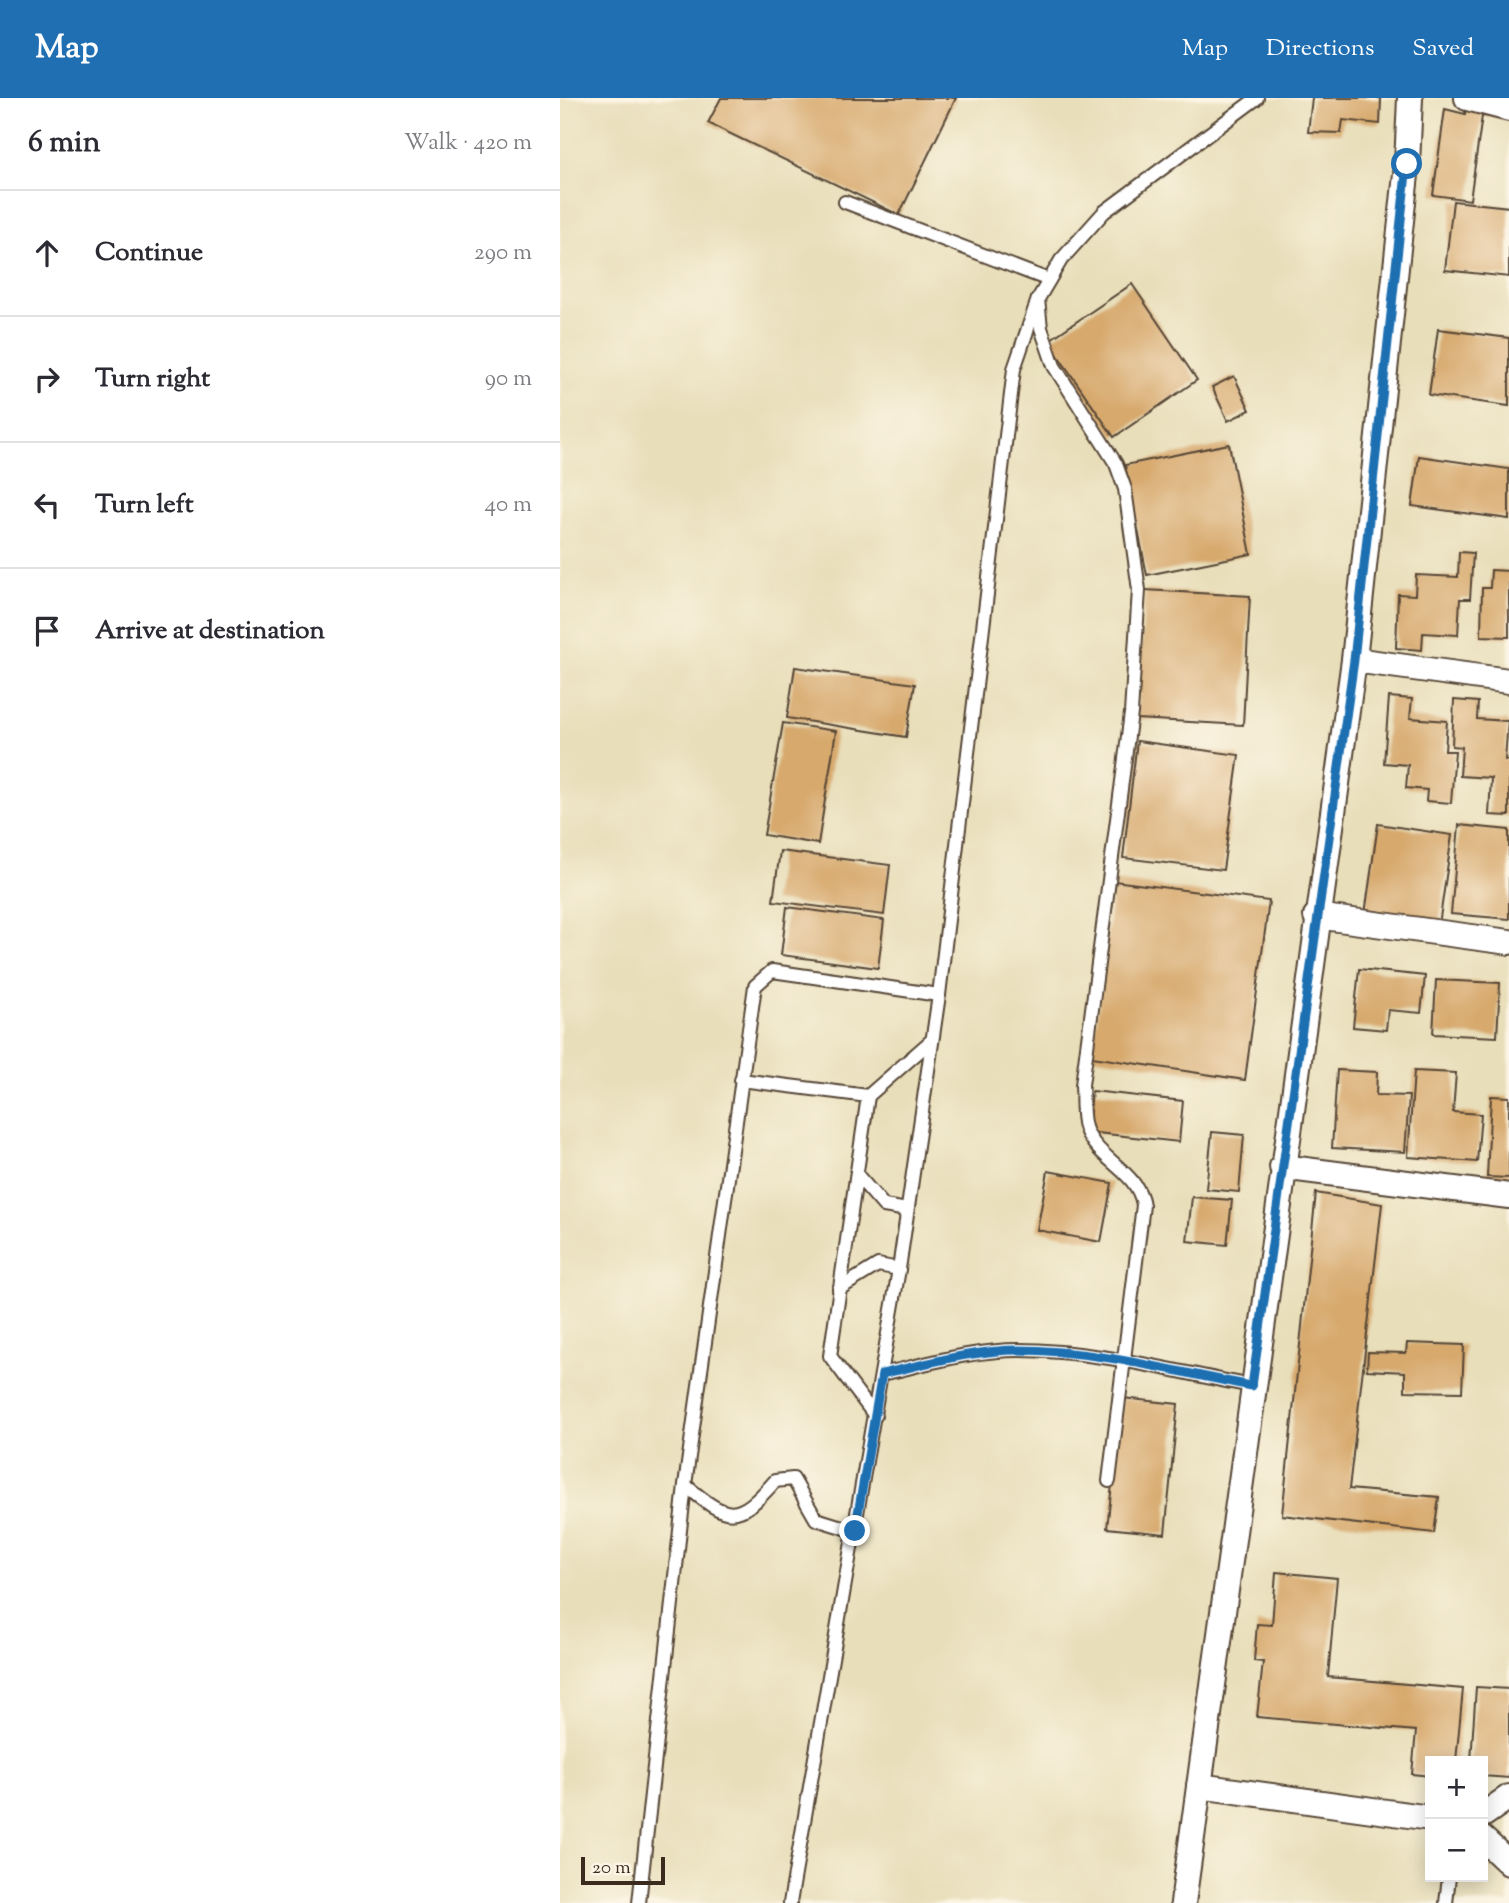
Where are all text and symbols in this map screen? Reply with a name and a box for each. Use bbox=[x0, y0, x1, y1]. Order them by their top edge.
text: Map bbox=[35, 25, 99, 73]
text: Map bbox=[1182, 32, 1228, 66]
text: Directions bbox=[1266, 32, 1374, 66]
text: Saved bbox=[1412, 32, 1474, 66]
text: 6 min bbox=[28, 122, 100, 165]
text: Walk · 420 m bbox=[404, 127, 532, 160]
route start bbox=[1391, 148, 1422, 179]
icon: ahead bbox=[28, 234, 66, 272]
text: Continue bbox=[95, 235, 203, 272]
text: 290 m bbox=[474, 237, 532, 270]
icon: right bbox=[28, 360, 66, 398]
text: Turn right bbox=[95, 361, 210, 398]
text: 90 m bbox=[485, 363, 532, 396]
icon: left bbox=[28, 486, 66, 524]
text: Turn left bbox=[95, 487, 194, 524]
text: 40 m bbox=[485, 489, 532, 522]
icon: arrive bbox=[28, 612, 66, 650]
text: Arrive at destination bbox=[95, 613, 325, 650]
route end bbox=[839, 1515, 870, 1546]
map controls bbox=[1425, 1756, 1488, 1882]
button: + bbox=[1425, 1756, 1488, 1819]
button: − bbox=[1425, 1819, 1488, 1882]
scale bar bbox=[581, 1854, 665, 1886]
text: 20 m bbox=[592, 1855, 631, 1882]

